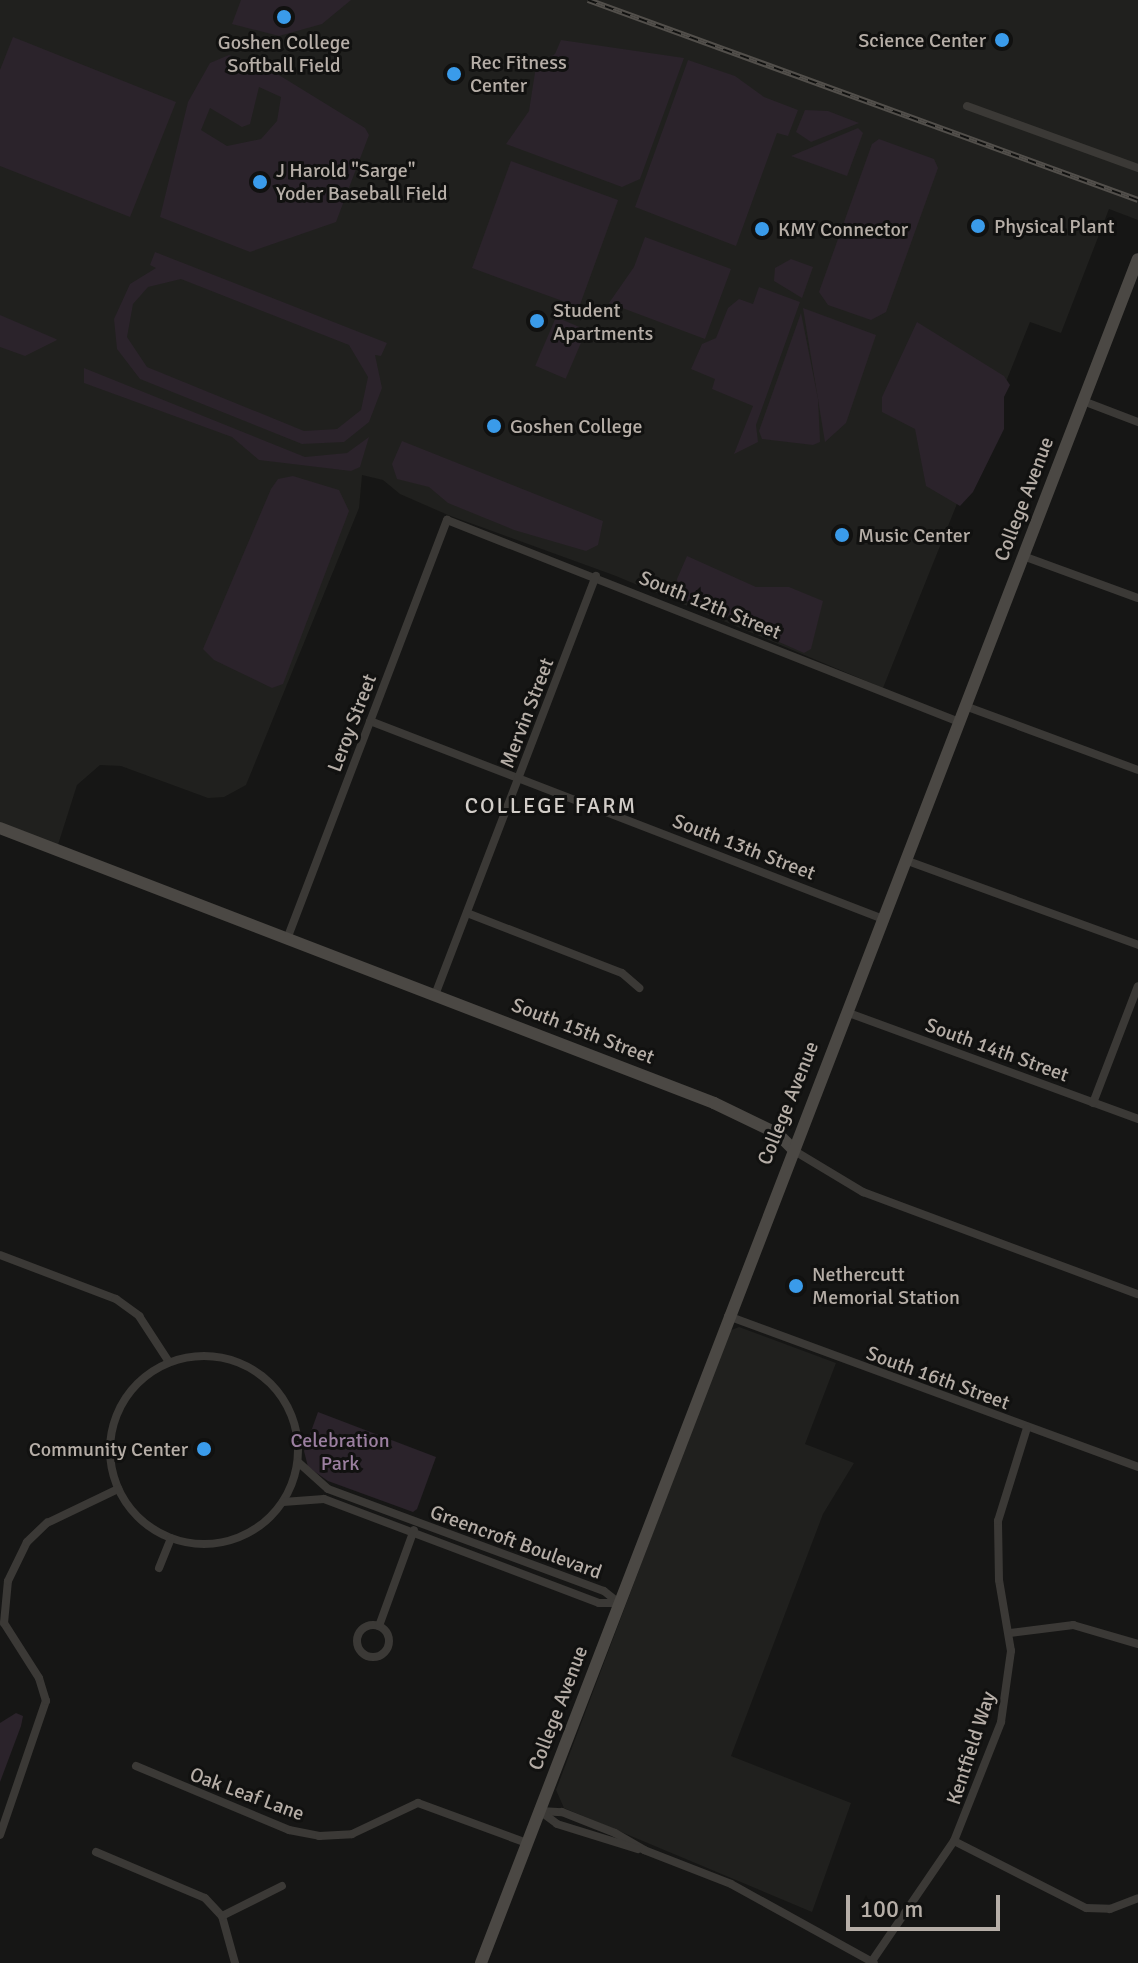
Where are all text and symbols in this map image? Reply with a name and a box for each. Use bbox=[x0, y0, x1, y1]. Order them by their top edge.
marker: Goshen College Softball Field bbox=[275, 8, 293, 26]
place label: Science Center bbox=[858, 28, 986, 52]
place label: Goshen College Softball Field bbox=[218, 30, 350, 77]
marker: Science Center bbox=[993, 31, 1011, 49]
place label: Rec Fitness Center bbox=[470, 50, 567, 97]
marker: Rec Fitness Center bbox=[445, 65, 463, 83]
place label: J Harold "Sarge" Yoder Baseball Field bbox=[276, 158, 448, 205]
marker: J Harold "Sarge" Yoder Baseball Field bbox=[251, 173, 269, 191]
place label: Physical Plant bbox=[994, 214, 1115, 238]
place label: KMY Connector bbox=[778, 217, 908, 241]
marker: Physical Plant bbox=[969, 217, 987, 235]
marker: KMY Connector bbox=[753, 220, 771, 238]
place label: Student Apartments bbox=[553, 298, 653, 345]
marker: Student Apartments bbox=[528, 312, 546, 330]
place label: Goshen College bbox=[510, 414, 642, 438]
marker: Goshen College bbox=[485, 417, 503, 435]
street label: College Avenue bbox=[989, 433, 1059, 565]
place label: Music Center bbox=[858, 523, 970, 547]
marker: Music Center bbox=[833, 526, 851, 544]
street label: South 12th Street bbox=[636, 566, 784, 644]
street label: Mervin Street bbox=[495, 655, 559, 771]
street label: Leroy Street bbox=[322, 671, 382, 775]
district label: COLLEGE FARM bbox=[465, 793, 637, 819]
street label: South 13th Street bbox=[669, 809, 819, 885]
street label: South 15th Street bbox=[508, 993, 658, 1069]
street label: South 14th Street bbox=[922, 1013, 1072, 1087]
street label: College Avenue bbox=[752, 1038, 824, 1168]
place label: Nethercutt Memorial Station bbox=[812, 1262, 960, 1309]
marker: Nethercutt Memorial Station bbox=[787, 1277, 805, 1295]
street label: South 16th Street bbox=[863, 1341, 1013, 1415]
park label: Celebration Park bbox=[290, 1429, 390, 1476]
place label: Community Center bbox=[29, 1437, 188, 1461]
marker: Community Center bbox=[195, 1440, 213, 1458]
street label: Greencroft Boulevard bbox=[427, 1500, 605, 1584]
street label: College Avenue bbox=[523, 1642, 593, 1774]
street label: Kentfield Way bbox=[941, 1688, 1001, 1808]
street label: Oak Leaf Lane bbox=[187, 1762, 307, 1826]
scale bar bbox=[850, 1879, 1004, 1929]
text: 100 m bbox=[860, 1894, 923, 1924]

